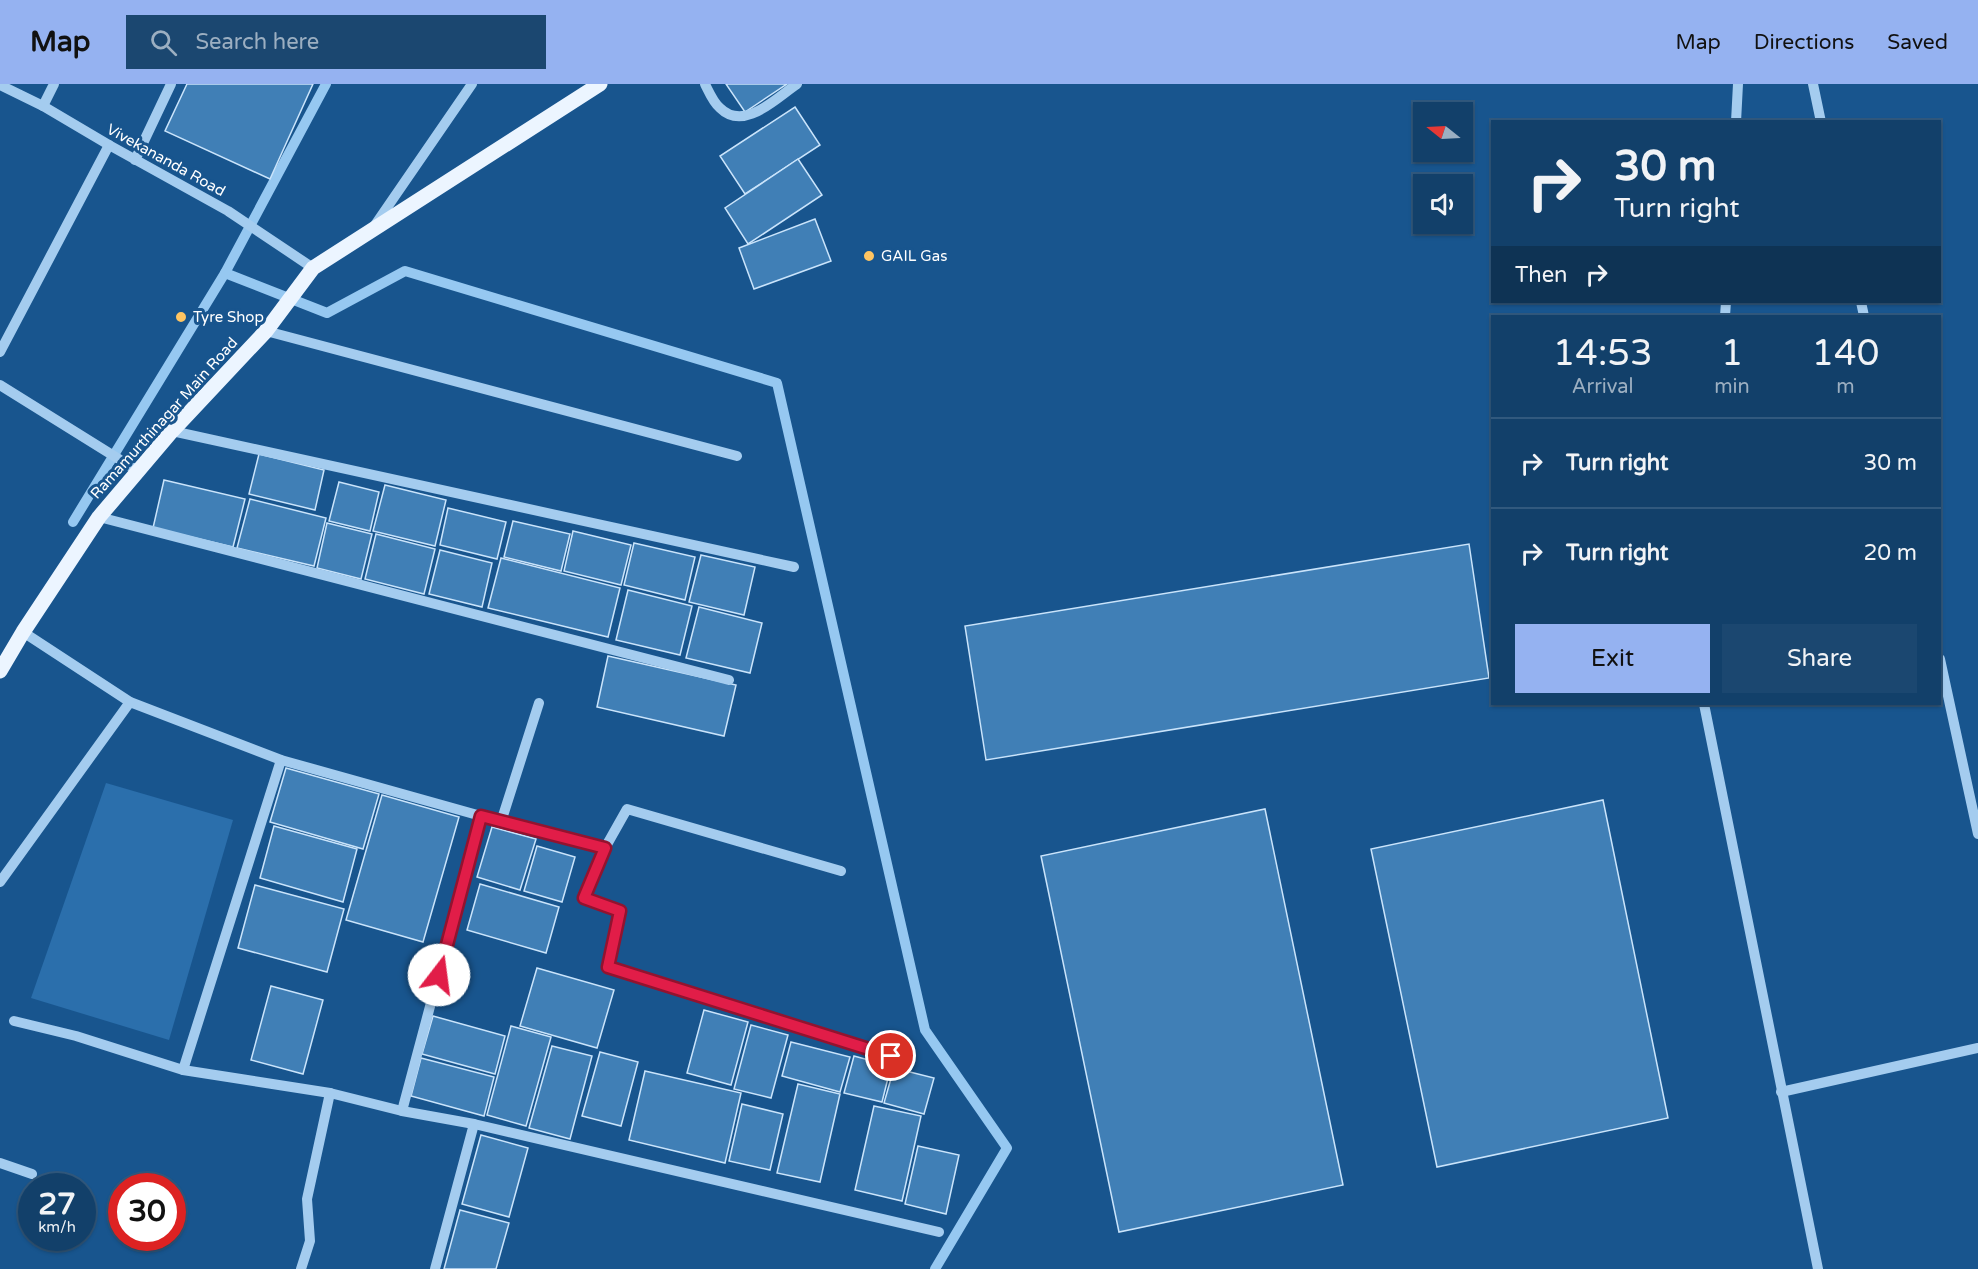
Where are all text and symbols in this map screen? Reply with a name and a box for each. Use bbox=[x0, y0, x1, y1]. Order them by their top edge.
search box bbox=[126, 15, 546, 69]
text: Map bbox=[30, 25, 90, 59]
icon: search bbox=[147, 26, 180, 59]
text: Search here bbox=[195, 29, 319, 55]
text: Map bbox=[1675, 30, 1721, 55]
text: Directions bbox=[1754, 30, 1854, 55]
text: Saved bbox=[1887, 30, 1948, 55]
north arrow bbox=[1413, 102, 1473, 162]
map controls bbox=[1413, 102, 1473, 234]
street label: Vivekananda Road bbox=[103, 120, 229, 200]
text: 30 m bbox=[1614, 141, 1716, 192]
icon: right bbox=[1515, 144, 1593, 222]
button: sound bbox=[1413, 174, 1473, 234]
text: Turn right bbox=[1614, 192, 1740, 225]
place label: GAIL Gas bbox=[881, 247, 947, 265]
marker: GAIL Gas bbox=[862, 249, 876, 263]
icon: right bbox=[1580, 258, 1613, 291]
text: Then bbox=[1515, 262, 1568, 288]
place label: Tyre Shop bbox=[193, 308, 264, 326]
marker: Tyre Shop bbox=[174, 310, 188, 324]
text: 14:53 bbox=[1553, 332, 1653, 375]
text: 1 bbox=[1721, 332, 1743, 375]
text: 140 bbox=[1811, 332, 1879, 375]
street label: Ramamurthinagar Main Road bbox=[87, 334, 241, 502]
text: Arrival bbox=[1572, 375, 1634, 399]
text: min bbox=[1714, 375, 1750, 399]
text: m bbox=[1836, 375, 1855, 399]
icon: right bbox=[1515, 447, 1548, 480]
text: Turn right bbox=[1566, 450, 1668, 476]
text: 30 m bbox=[1863, 450, 1917, 476]
icon: right bbox=[1515, 537, 1548, 570]
text: Turn right bbox=[1566, 540, 1668, 566]
text: 20 m bbox=[1863, 540, 1917, 566]
button: Exit bbox=[1515, 624, 1710, 693]
button: Share bbox=[1722, 624, 1917, 693]
position arrow bbox=[407, 943, 471, 1007]
pin bbox=[865, 1030, 916, 1081]
icon: arrive bbox=[874, 1039, 907, 1072]
speed limit sign: 30 bbox=[108, 1173, 186, 1251]
text: 27 bbox=[38, 1186, 76, 1223]
text: km/h bbox=[38, 1218, 76, 1236]

